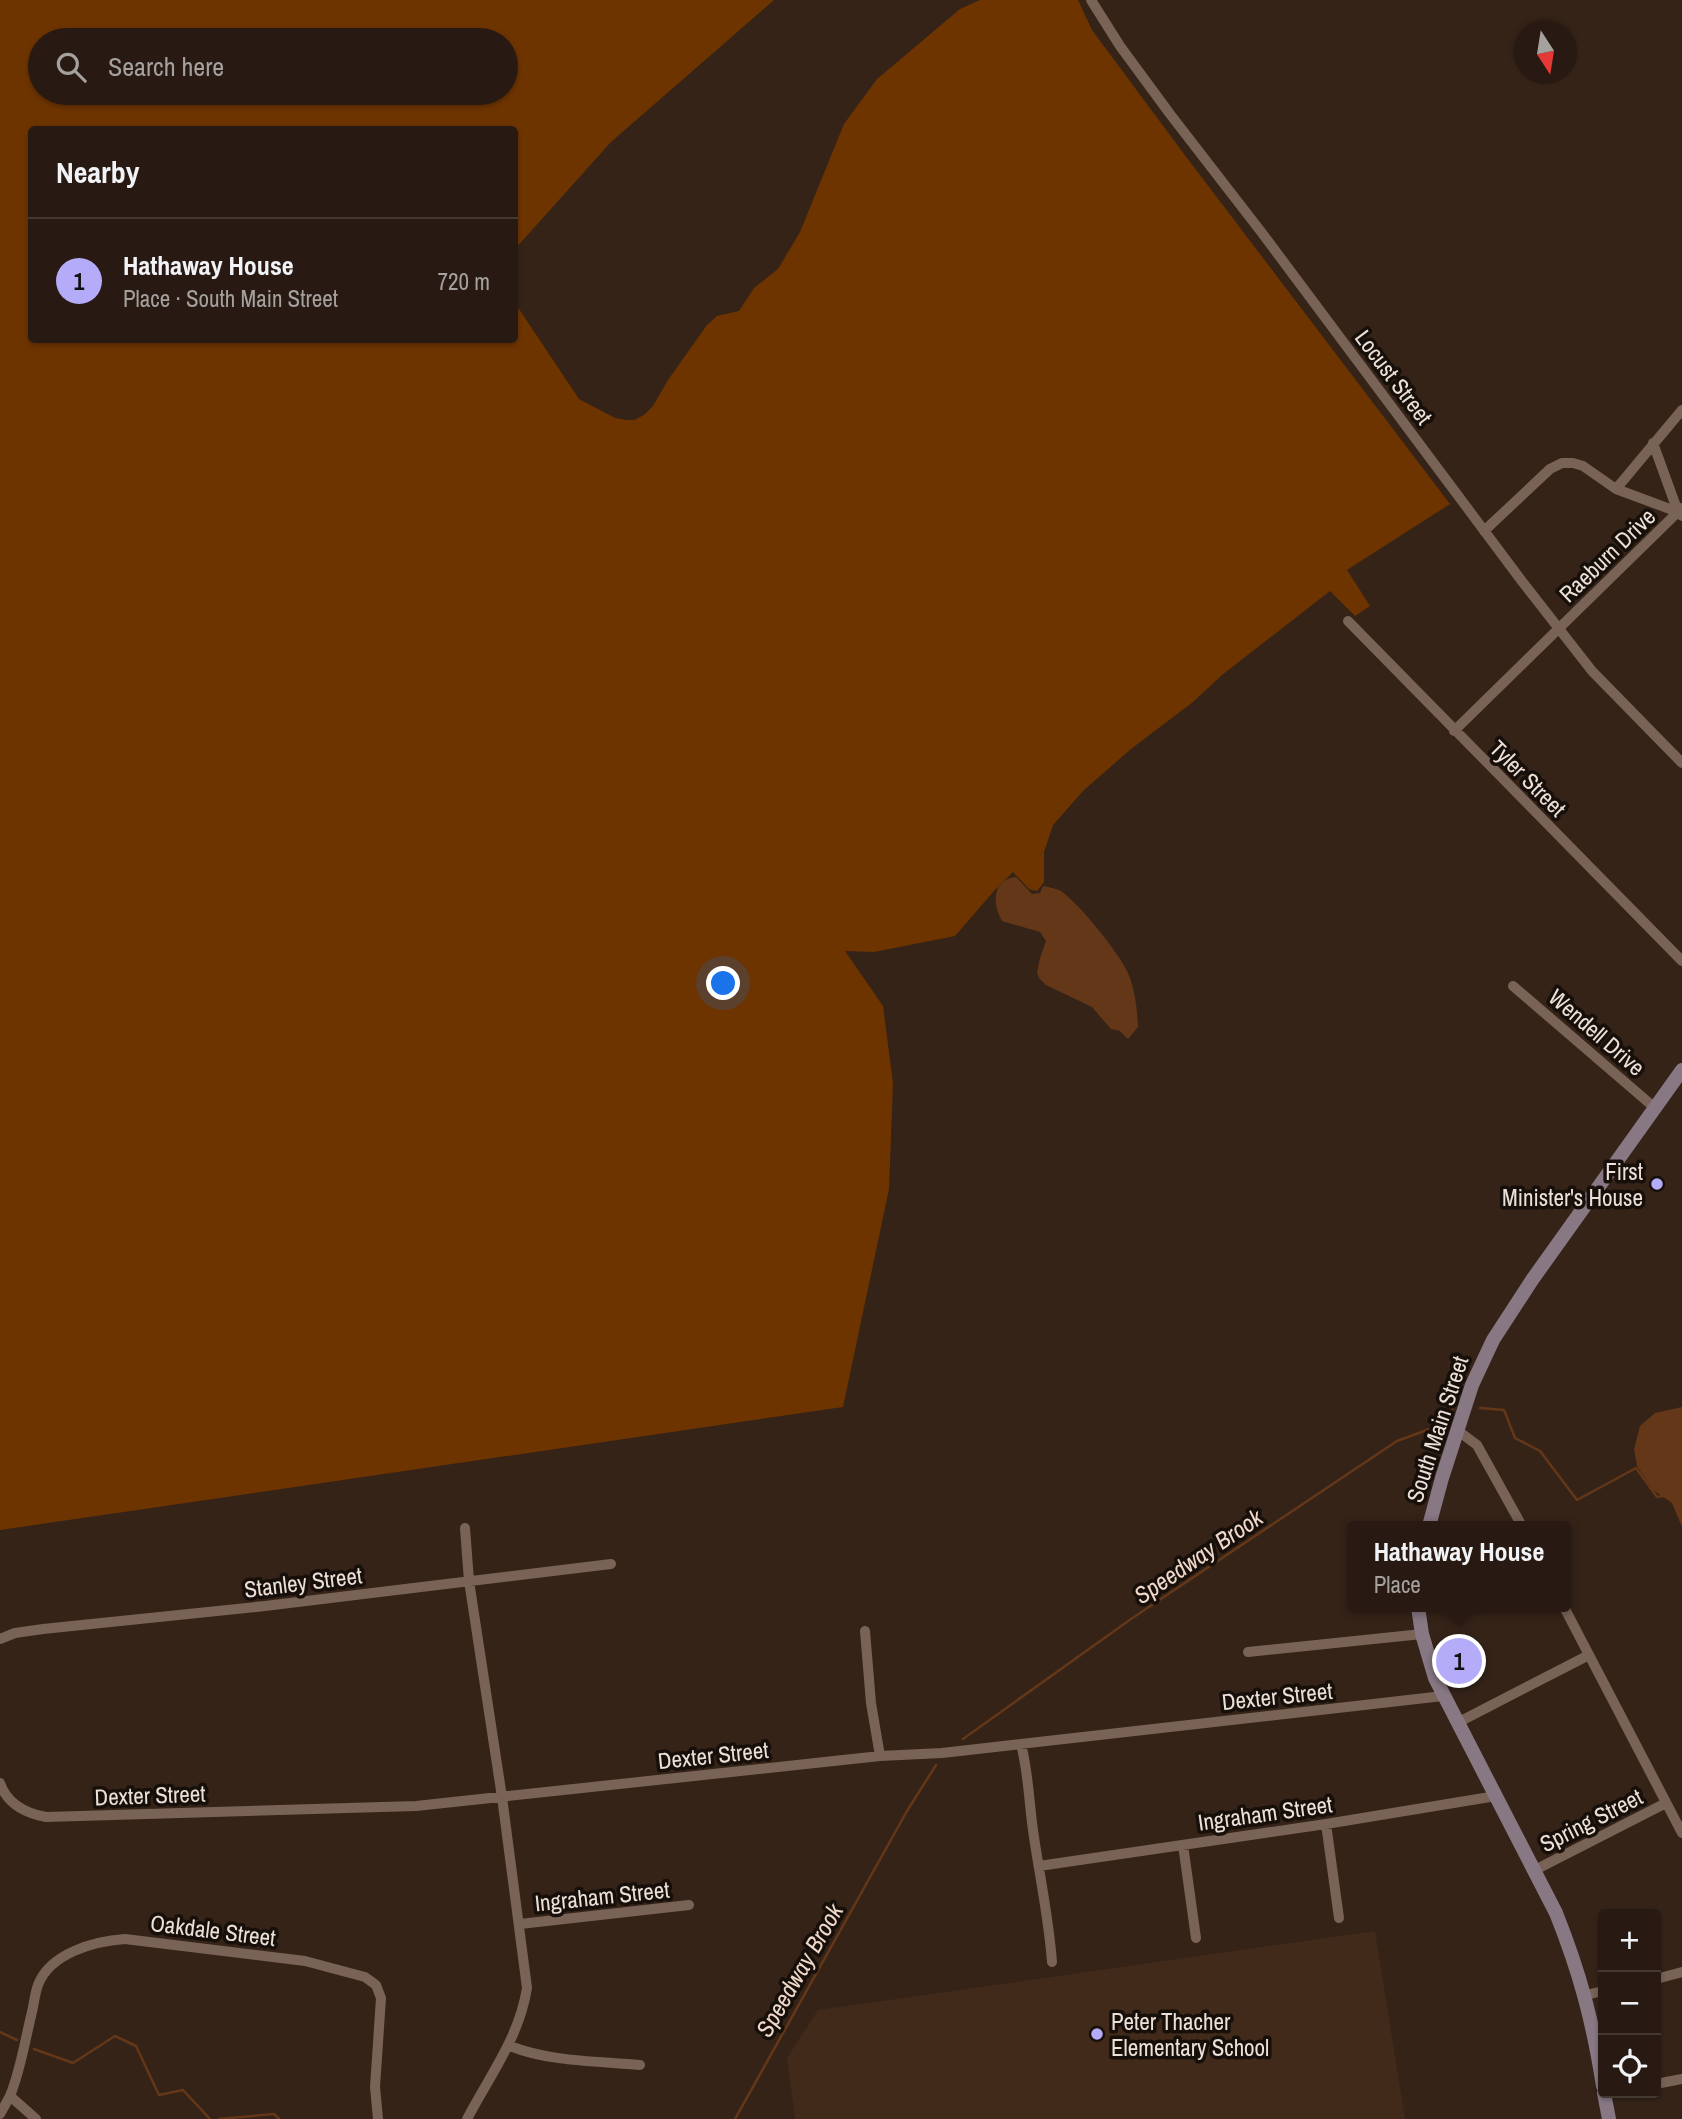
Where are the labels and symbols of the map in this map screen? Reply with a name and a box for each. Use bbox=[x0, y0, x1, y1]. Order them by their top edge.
north arrow bbox=[1514, 21, 1577, 84]
street label: Locust Street bbox=[1348, 323, 1440, 431]
street label: Raeburn Drive bbox=[1552, 501, 1662, 609]
street label: Tyler Street bbox=[1483, 733, 1573, 823]
your location bbox=[706, 966, 740, 1000]
street label: Wendell Drive bbox=[1542, 982, 1652, 1082]
place label: First Minister's House bbox=[1502, 1156, 1643, 1213]
marker: First Minister's House bbox=[1649, 1176, 1665, 1192]
street label: South Main Street bbox=[1399, 1352, 1475, 1506]
water label: Speedway Brook bbox=[1127, 1500, 1270, 1611]
street label: Stanley Street bbox=[242, 1559, 364, 1605]
pin: 1 bbox=[1436, 1635, 1482, 1687]
street label: Dexter Street bbox=[1220, 1675, 1334, 1717]
street label: Dexter Street bbox=[656, 1734, 770, 1776]
street label: Dexter Street bbox=[94, 1778, 206, 1812]
street label: Spring Street bbox=[1534, 1781, 1648, 1859]
street label: Ingraham Street bbox=[1196, 1788, 1334, 1838]
street label: Ingraham Street bbox=[533, 1874, 671, 1918]
water label: Speedway Brook bbox=[748, 1897, 851, 2042]
street label: Oakdale Street bbox=[149, 1907, 277, 1953]
place label: Peter Thacher Elementary School bbox=[1111, 2006, 1269, 2063]
marker: Peter Thacher Elementary School bbox=[1089, 2026, 1105, 2042]

